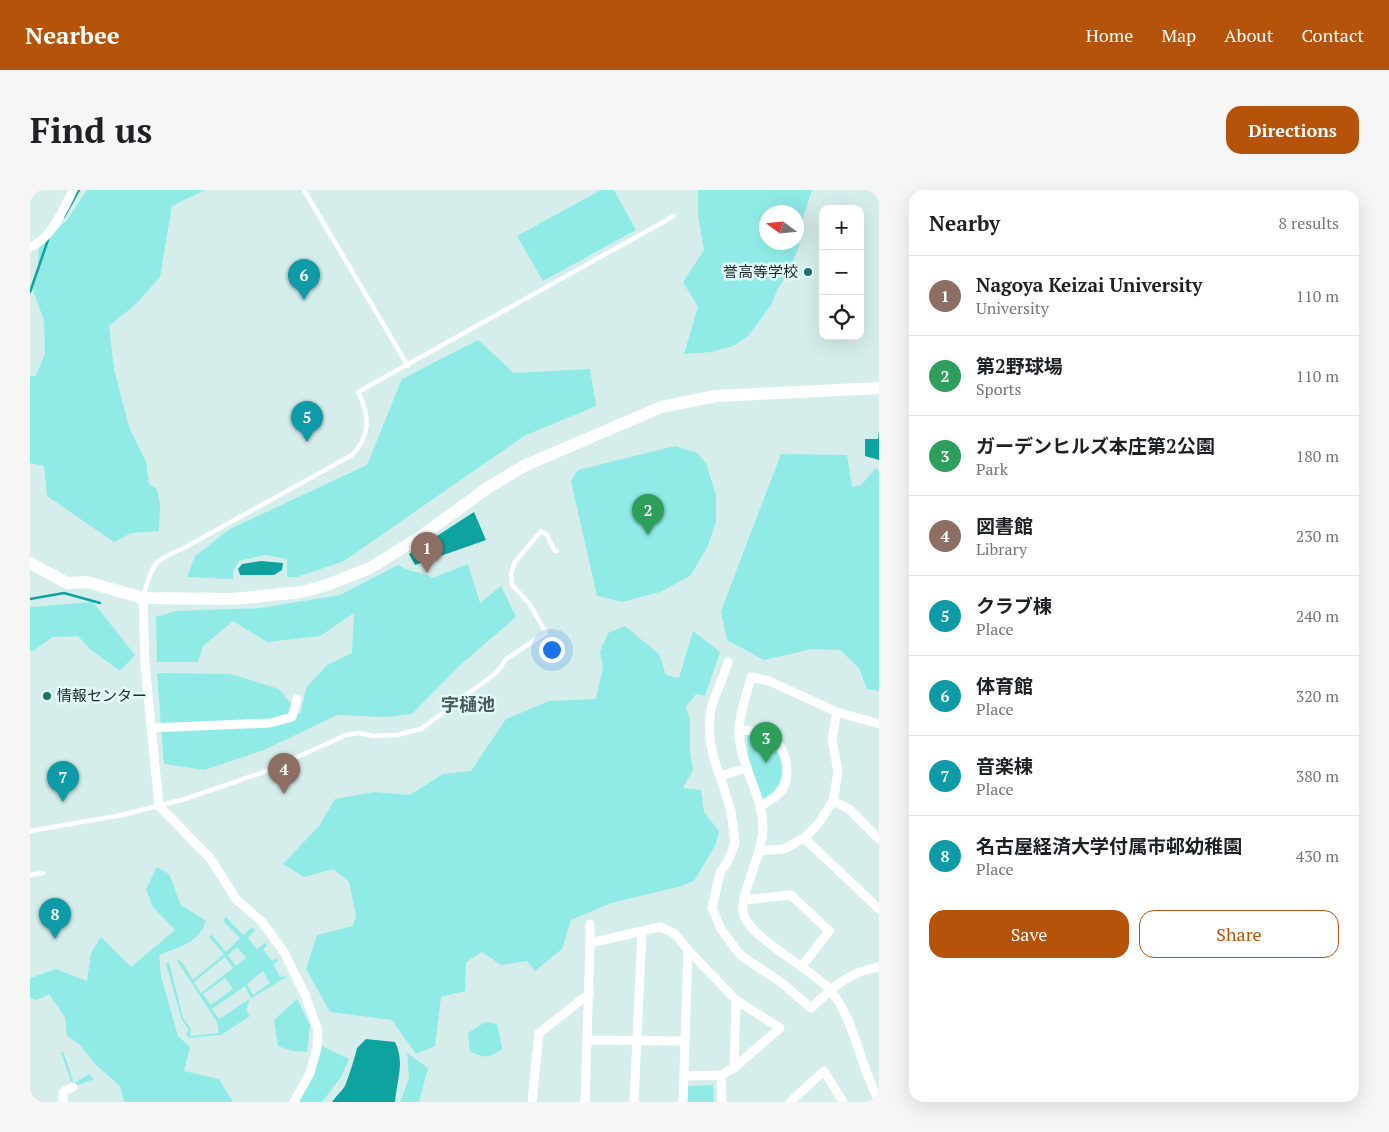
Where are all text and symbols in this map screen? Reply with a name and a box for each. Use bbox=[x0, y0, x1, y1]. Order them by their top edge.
text: Nearbee bbox=[25, 19, 120, 51]
text: Home bbox=[1086, 23, 1133, 47]
text: Map bbox=[1161, 23, 1196, 47]
text: About bbox=[1224, 23, 1273, 47]
text: Contact bbox=[1301, 23, 1364, 47]
button: Directions bbox=[1226, 106, 1359, 154]
text: Find us bbox=[30, 107, 152, 153]
north arrow bbox=[759, 205, 804, 250]
map controls bbox=[819, 205, 864, 340]
button: + bbox=[819, 205, 864, 250]
text: Nearby bbox=[929, 209, 1000, 237]
text: 8 results bbox=[1279, 212, 1339, 234]
button: − bbox=[819, 250, 864, 295]
pin: 6 bbox=[288, 259, 320, 300]
place label: 誉高等学校 bbox=[723, 261, 798, 281]
marker: 誉高等学校 bbox=[802, 266, 814, 278]
text: Nagoya Keizai University bbox=[976, 272, 1202, 297]
text: 1 bbox=[940, 285, 950, 307]
text: 110 m bbox=[1296, 285, 1339, 307]
button: locate bbox=[819, 295, 864, 340]
text: University bbox=[976, 297, 1049, 319]
text: 第2野球場 bbox=[976, 353, 1063, 378]
text: 2 bbox=[940, 365, 950, 387]
text: 110 m bbox=[1296, 365, 1339, 387]
text: Sports bbox=[976, 378, 1022, 400]
pin: 5 bbox=[291, 401, 323, 442]
text: ガーデンヒルズ本庄第2公園 bbox=[976, 433, 1215, 458]
text: 3 bbox=[940, 445, 950, 467]
text: 180 m bbox=[1296, 445, 1339, 467]
text: Park bbox=[976, 458, 1008, 480]
pin: 2 bbox=[632, 494, 664, 535]
text: 図書館 bbox=[976, 513, 1033, 538]
text: 4 bbox=[940, 525, 950, 547]
text: 230 m bbox=[1296, 525, 1339, 547]
pin: 1 bbox=[411, 532, 443, 573]
text: Library bbox=[976, 538, 1027, 560]
text: クラブ棟 bbox=[976, 593, 1052, 618]
text: 5 bbox=[940, 605, 950, 627]
text: 240 m bbox=[1296, 605, 1339, 627]
text: Place bbox=[976, 618, 1014, 640]
your location bbox=[539, 637, 565, 663]
text: 体育館 bbox=[976, 673, 1033, 698]
place label: 情報センター bbox=[57, 685, 147, 705]
text: 6 bbox=[940, 685, 950, 707]
text: 320 m bbox=[1296, 685, 1339, 707]
marker: 情報センター bbox=[41, 690, 53, 702]
district label: 字樋池 bbox=[441, 692, 495, 716]
text: Place bbox=[976, 698, 1014, 720]
pin: 3 bbox=[750, 722, 782, 763]
pin: 4 bbox=[268, 753, 300, 794]
text: 音楽棟 bbox=[976, 753, 1033, 778]
pin: 7 bbox=[47, 761, 79, 802]
text: 7 bbox=[940, 765, 950, 787]
text: 380 m bbox=[1296, 765, 1339, 787]
text: Place bbox=[976, 778, 1014, 800]
text: 名古屋経済大学付属市邨幼稚園 bbox=[976, 833, 1242, 858]
text: 8 bbox=[940, 845, 950, 867]
text: 430 m bbox=[1296, 845, 1339, 867]
text: Place bbox=[976, 858, 1014, 880]
pin: 8 bbox=[39, 898, 71, 939]
button: Save bbox=[929, 910, 1129, 958]
button: Share bbox=[1139, 910, 1339, 958]

